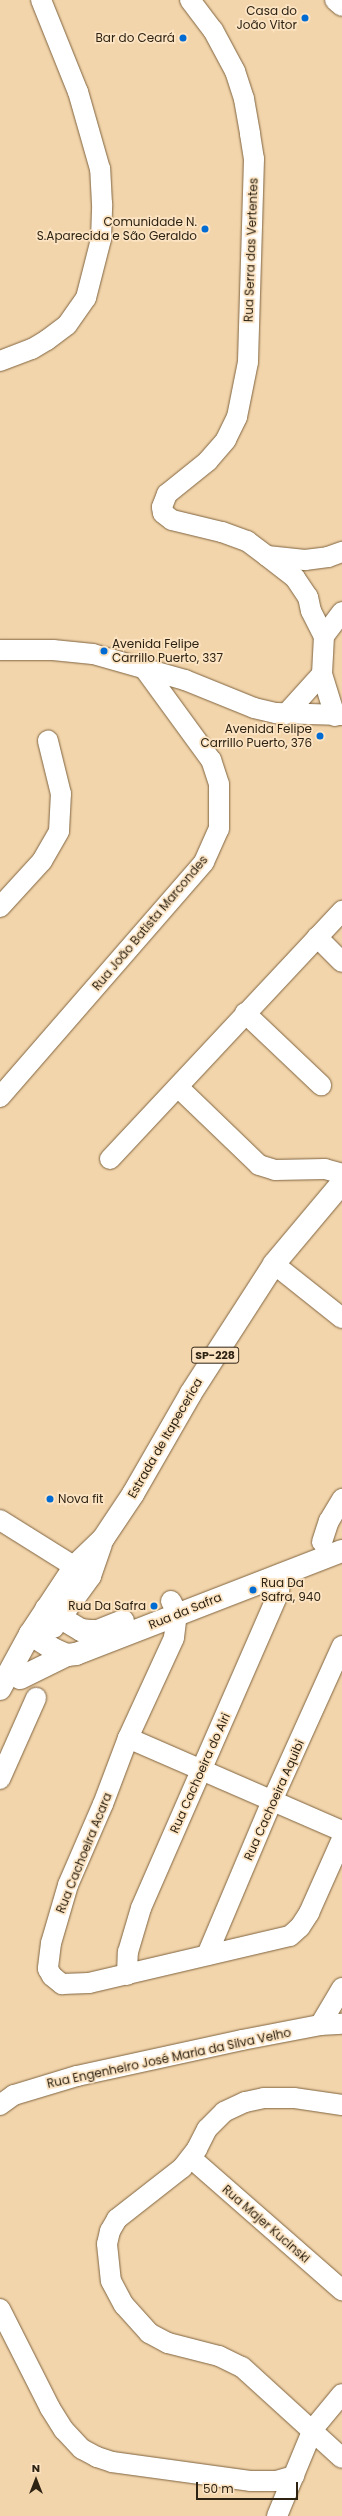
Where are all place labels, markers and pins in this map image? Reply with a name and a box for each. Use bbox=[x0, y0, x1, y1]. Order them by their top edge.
place label: Casa do João Vitor bbox=[236, 4, 297, 32]
marker: Casa do João Vitor bbox=[300, 13, 310, 23]
place label: Bar do Ceará bbox=[95, 31, 175, 45]
marker: Bar do Ceará bbox=[178, 33, 188, 43]
place label: Comunidade N. S.Aparecida e São Geraldo bbox=[37, 215, 197, 243]
marker: Comunidade N. S.Aparecida e São Geraldo bbox=[200, 224, 210, 234]
place label: Avenida Felipe Carrillo Puerto, 337 bbox=[112, 637, 223, 665]
marker: Avenida Felipe Carrillo Puerto, 337 bbox=[99, 646, 109, 656]
place label: Avenida Felipe Carrillo Puerto, 376 bbox=[201, 722, 312, 750]
marker: Avenida Felipe Carrillo Puerto, 376 bbox=[315, 731, 325, 741]
place label: Nova fit bbox=[58, 1492, 103, 1506]
marker: Nova fit bbox=[45, 1494, 55, 1504]
place label: Rua Da Safra, 940 bbox=[261, 1576, 321, 1604]
marker: Rua Da Safra, 940 bbox=[248, 1585, 258, 1595]
place label: Rua Da Safra bbox=[68, 1599, 146, 1613]
marker: Rua Da Safra bbox=[149, 1601, 159, 1611]

